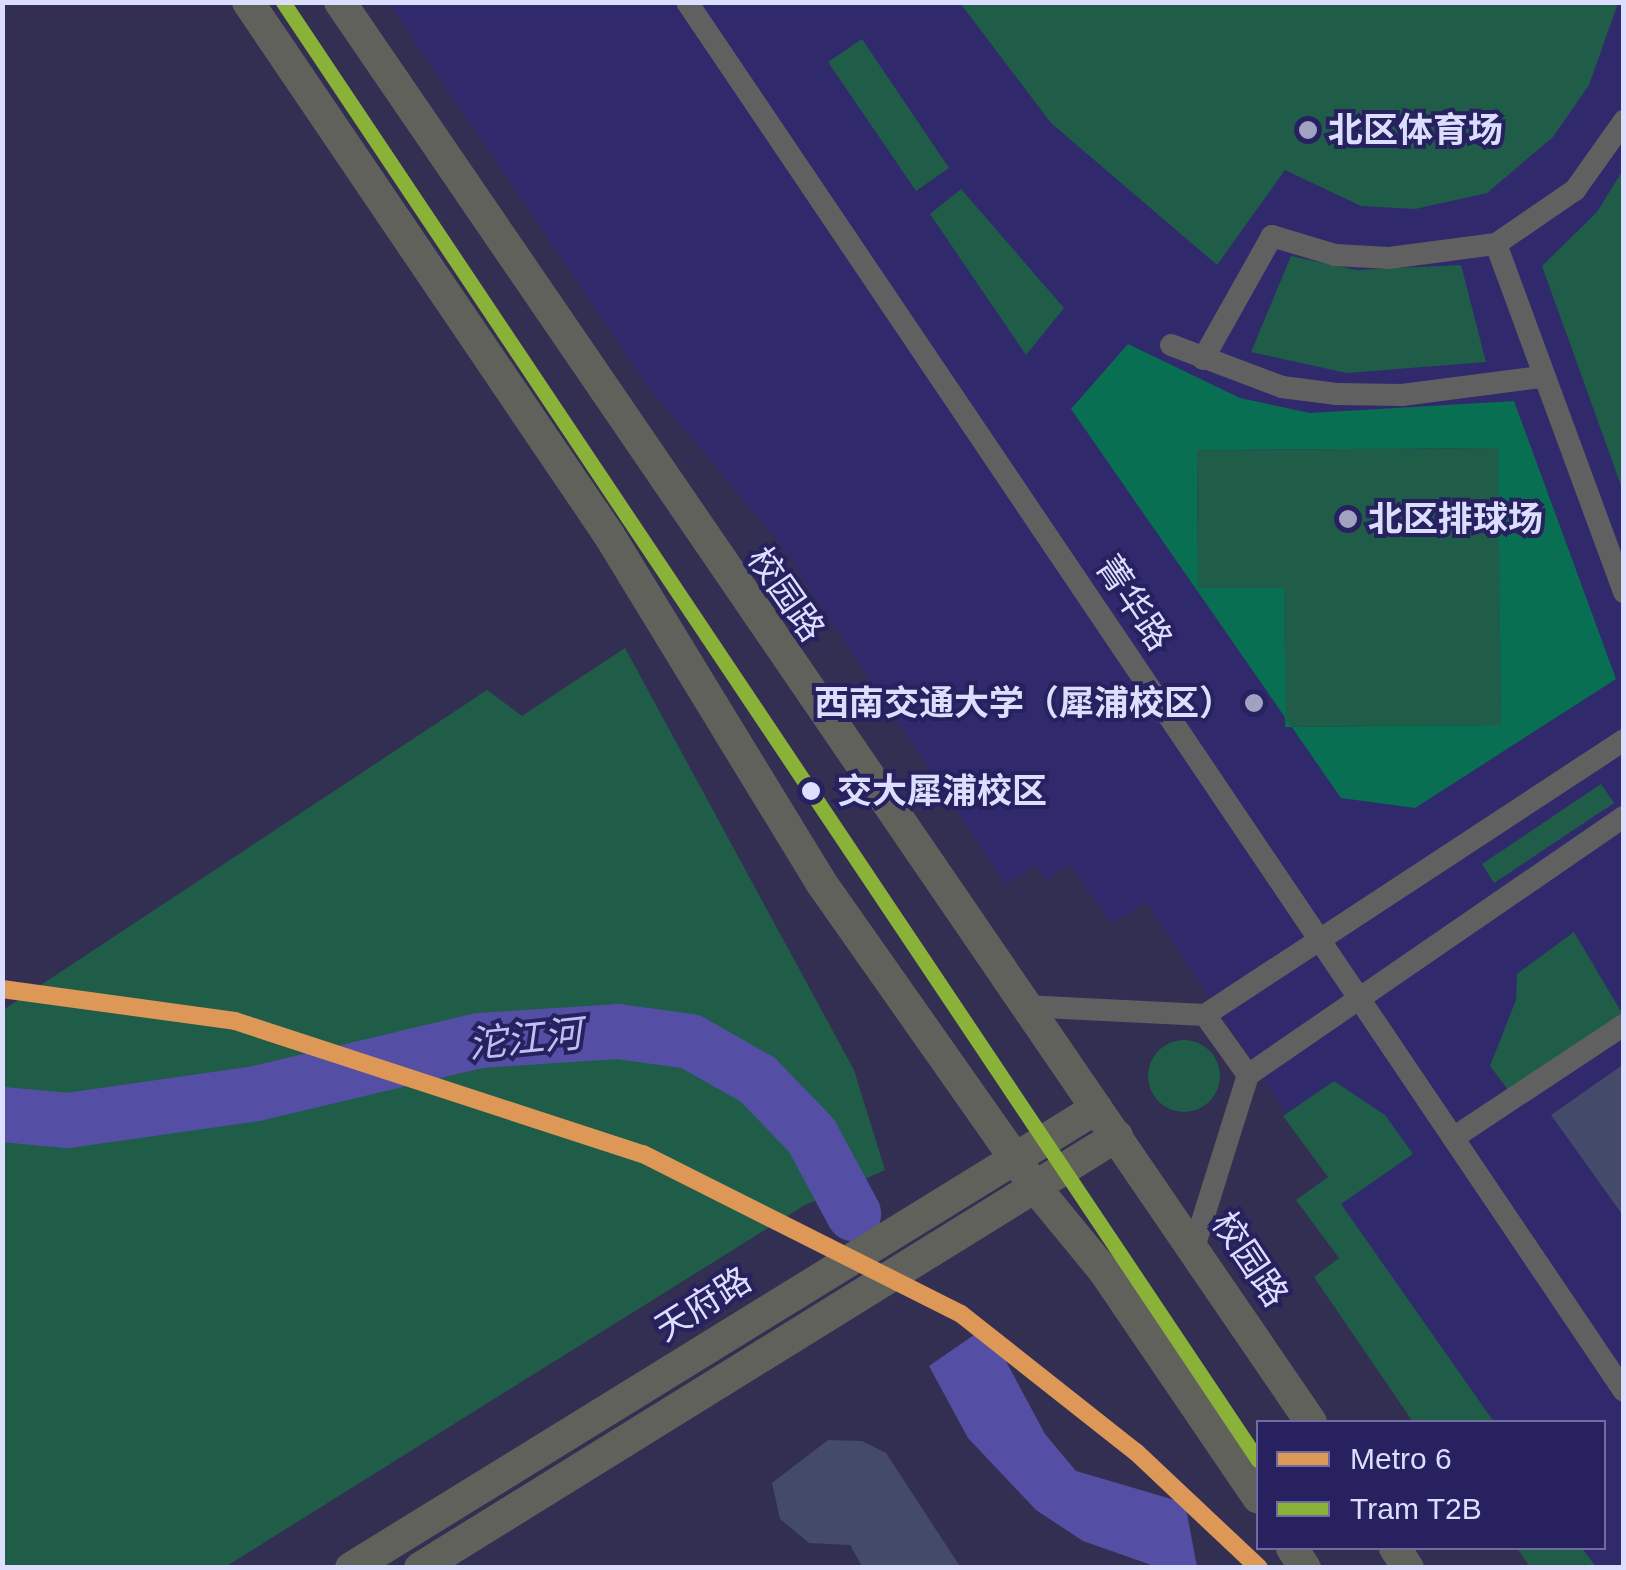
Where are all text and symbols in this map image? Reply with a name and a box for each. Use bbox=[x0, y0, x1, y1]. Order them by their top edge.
place label: 北区体育场 bbox=[1328, 109, 1503, 151]
marker: 北区体育场 bbox=[1297, 119, 1319, 141]
place label: 北区排球场 bbox=[1368, 498, 1543, 540]
marker: 北区排球场 bbox=[1337, 508, 1359, 530]
street label: 校园路 bbox=[739, 539, 833, 649]
street label: 菁华路 bbox=[1087, 548, 1181, 658]
place label: 西南交通大学（犀浦校区） bbox=[814, 682, 1234, 724]
marker: 西南交通大学（犀浦校区） bbox=[1243, 692, 1265, 714]
place label: 交大犀浦校区 bbox=[837, 770, 1047, 812]
marker: 交大犀浦校区 bbox=[794, 774, 828, 808]
water label: 沱江河 bbox=[466, 1011, 584, 1069]
street label: 校园路 bbox=[1203, 1204, 1297, 1314]
street label: 天府路 bbox=[647, 1258, 759, 1350]
legend bbox=[1256, 1420, 1606, 1550]
text: Metro 6 bbox=[1350, 1442, 1452, 1475]
text: Tram T2B bbox=[1350, 1492, 1482, 1525]

